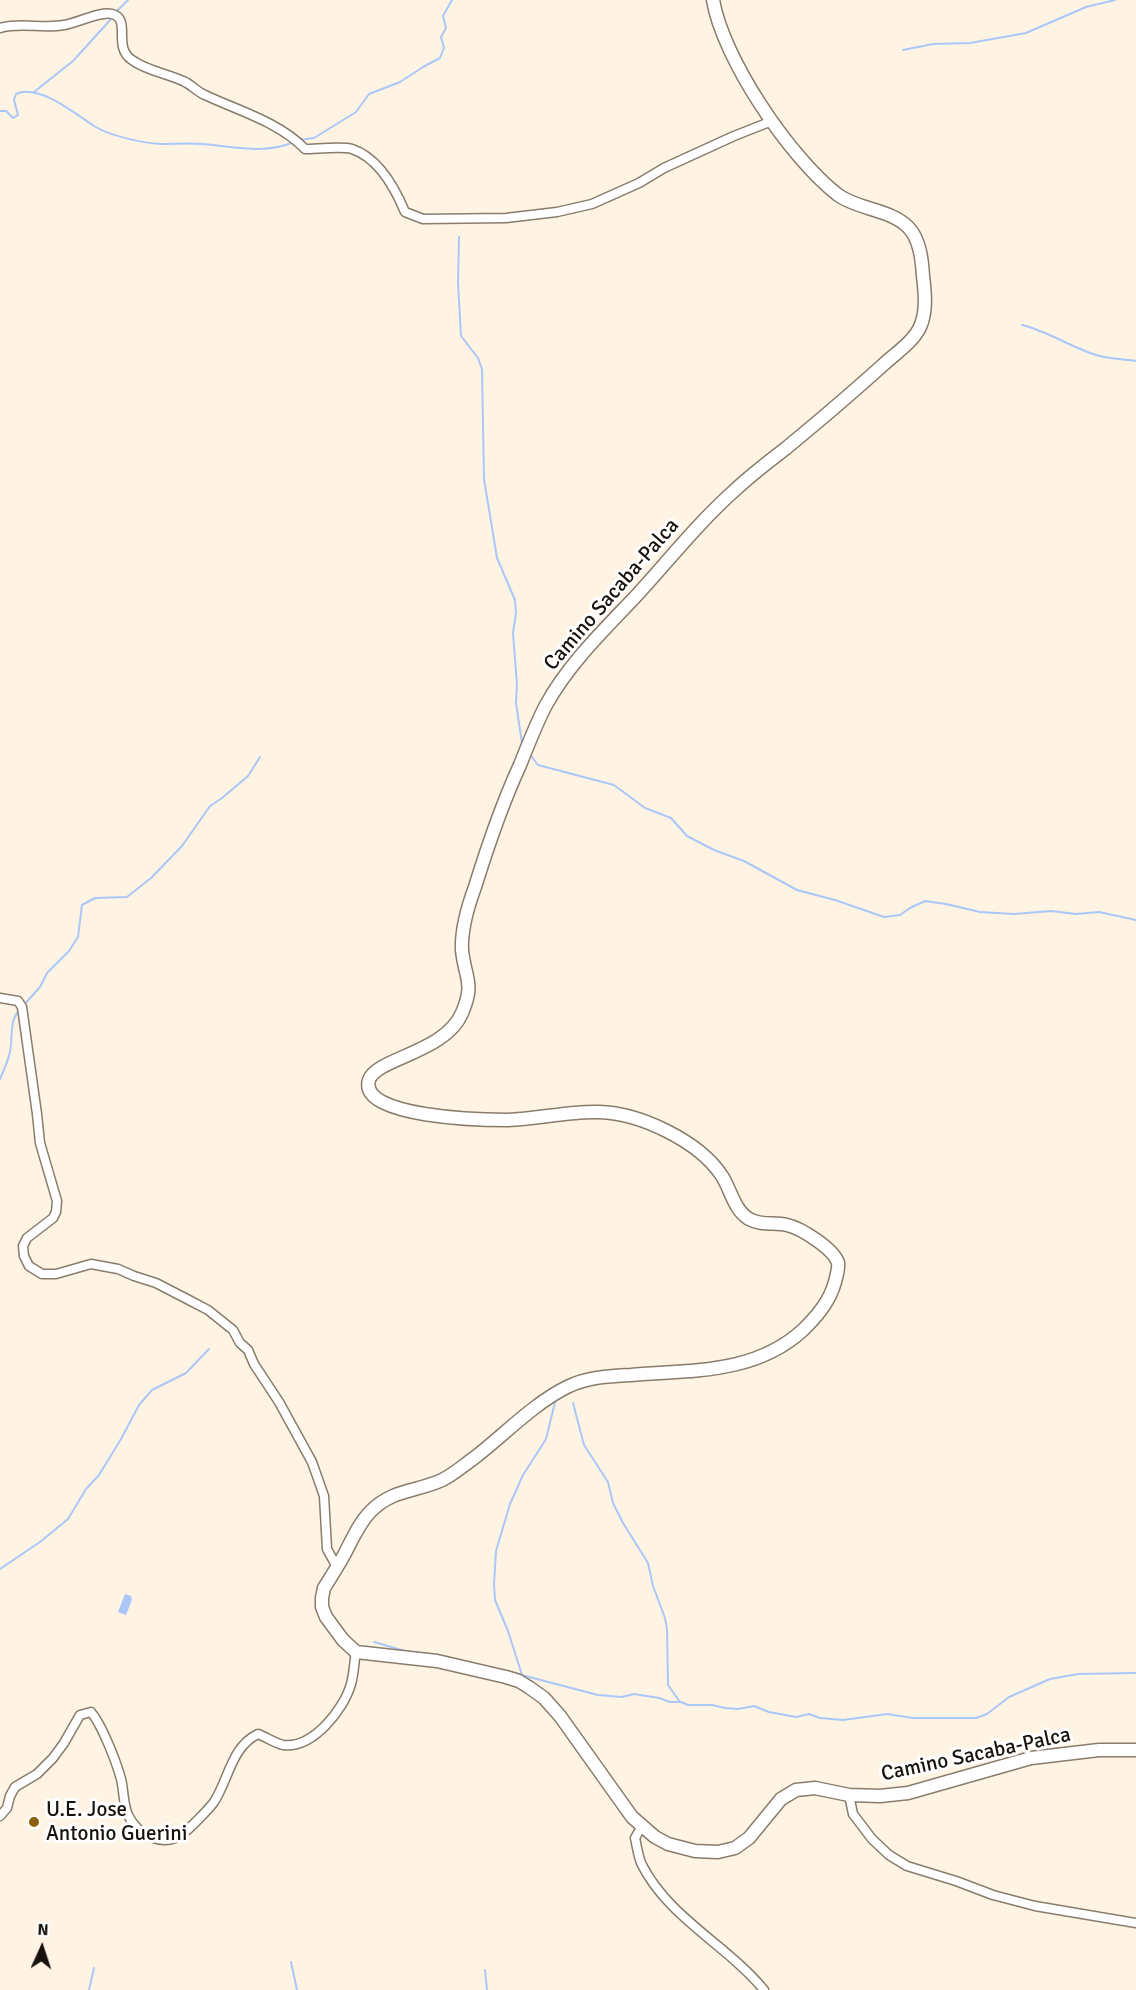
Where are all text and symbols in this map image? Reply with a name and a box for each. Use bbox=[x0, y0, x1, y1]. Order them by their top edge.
street label: Camino Sacaba-Palca bbox=[539, 514, 685, 676]
street label: Camino Sacaba-Palca bbox=[879, 1723, 1073, 1787]
place label: U.E. Jose Antonio Guerini bbox=[46, 1797, 187, 1847]
marker: U.E. Jose Antonio Guerini bbox=[27, 1815, 41, 1829]
north arrow bbox=[12, 1918, 72, 1978]
text: N bbox=[37, 1920, 49, 1940]

